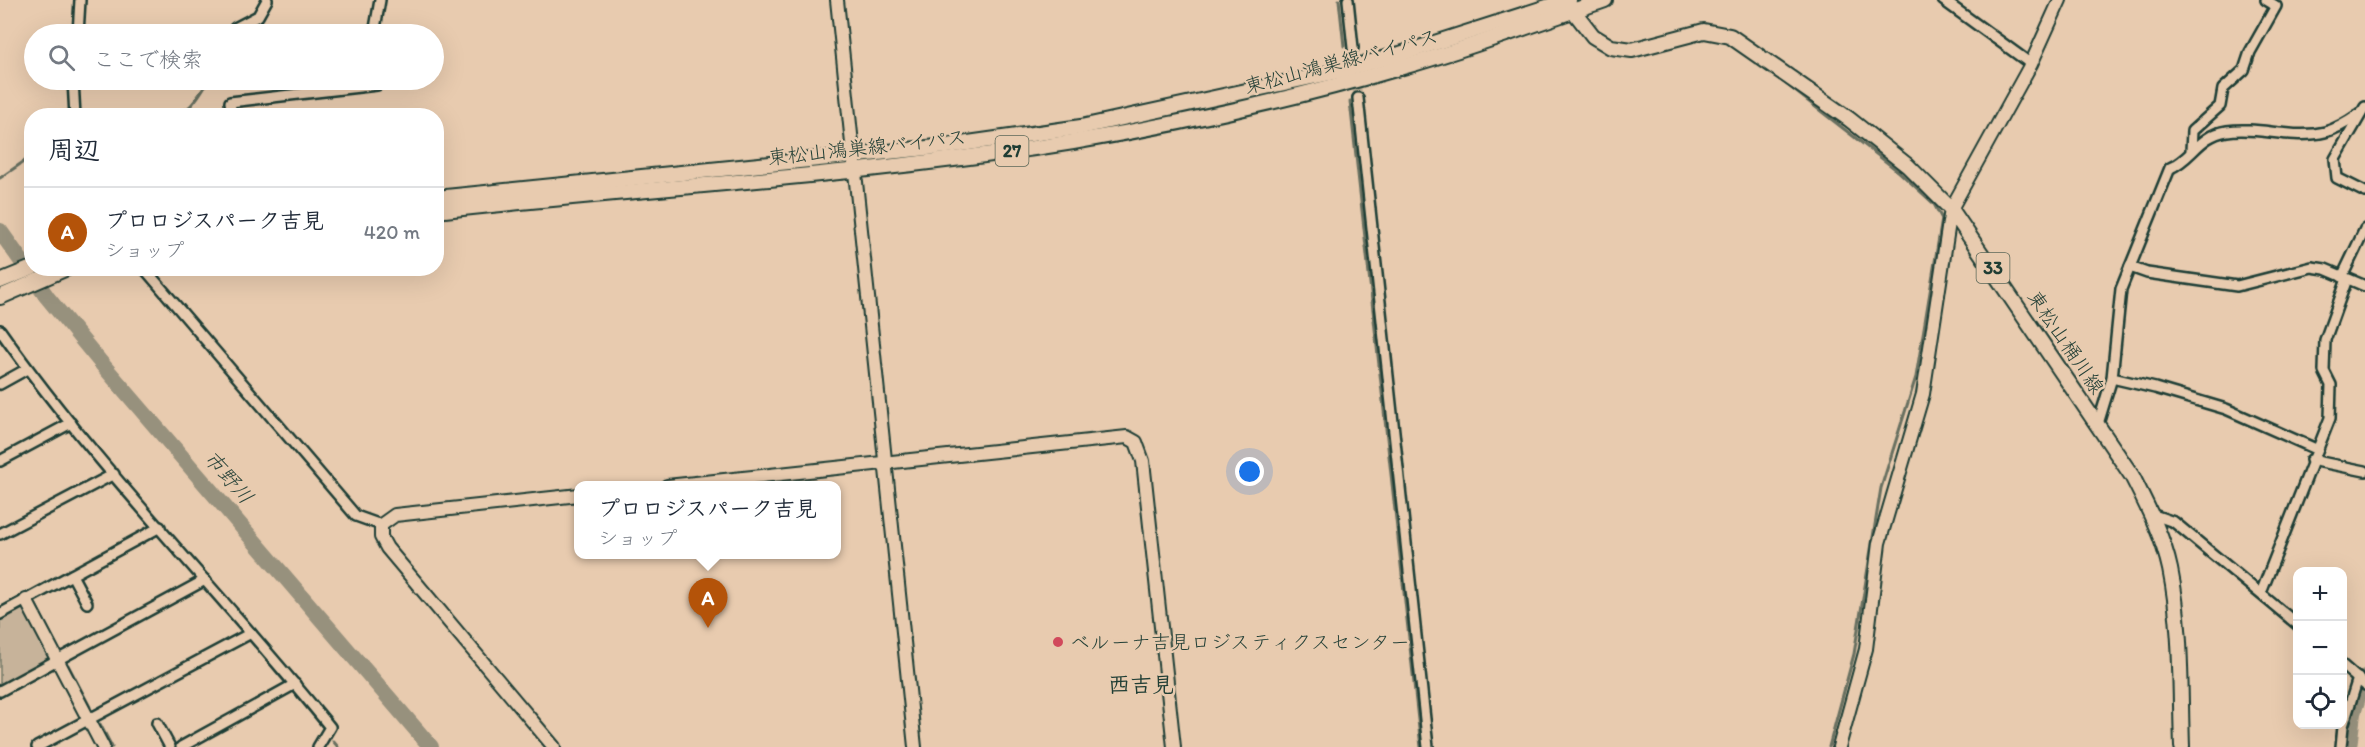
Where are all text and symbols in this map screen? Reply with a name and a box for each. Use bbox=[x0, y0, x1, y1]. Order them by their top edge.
search box bbox=[24, 24, 444, 90]
street label: 東松山鴻巣線バイパス bbox=[1241, 24, 1441, 98]
icon: search bbox=[45, 41, 78, 74]
text: ここで検索 bbox=[93, 46, 203, 73]
street label: 東松山鴻巣線バイパス bbox=[766, 125, 968, 169]
text: 周辺 bbox=[48, 134, 100, 166]
road number: 27 bbox=[996, 136, 1028, 166]
text: プロロジスパーク吉見 bbox=[105, 207, 324, 234]
text: A bbox=[61, 220, 74, 244]
text: 420 m bbox=[364, 220, 420, 244]
text: ショップ bbox=[105, 238, 184, 262]
road number: 33 bbox=[1976, 253, 2010, 283]
street label: 東松山桶川線 bbox=[2022, 286, 2110, 398]
water label: 市野川 bbox=[199, 445, 259, 509]
your location bbox=[1235, 457, 1264, 486]
popup bbox=[574, 481, 841, 559]
text: プロロジスパーク吉見 bbox=[598, 495, 817, 522]
text: ショップ bbox=[598, 526, 677, 550]
map controls bbox=[2293, 567, 2347, 729]
button: + bbox=[2293, 567, 2347, 621]
pin: A bbox=[688, 578, 728, 628]
button: − bbox=[2293, 621, 2347, 675]
place label: ベルーナ吉見ロジスティクスセンター bbox=[1070, 630, 1410, 654]
marker: ベルーナ吉見ロジスティクスセンター bbox=[1051, 635, 1065, 649]
district label: 西吉見 bbox=[1108, 671, 1174, 698]
button: locate bbox=[2293, 675, 2347, 729]

